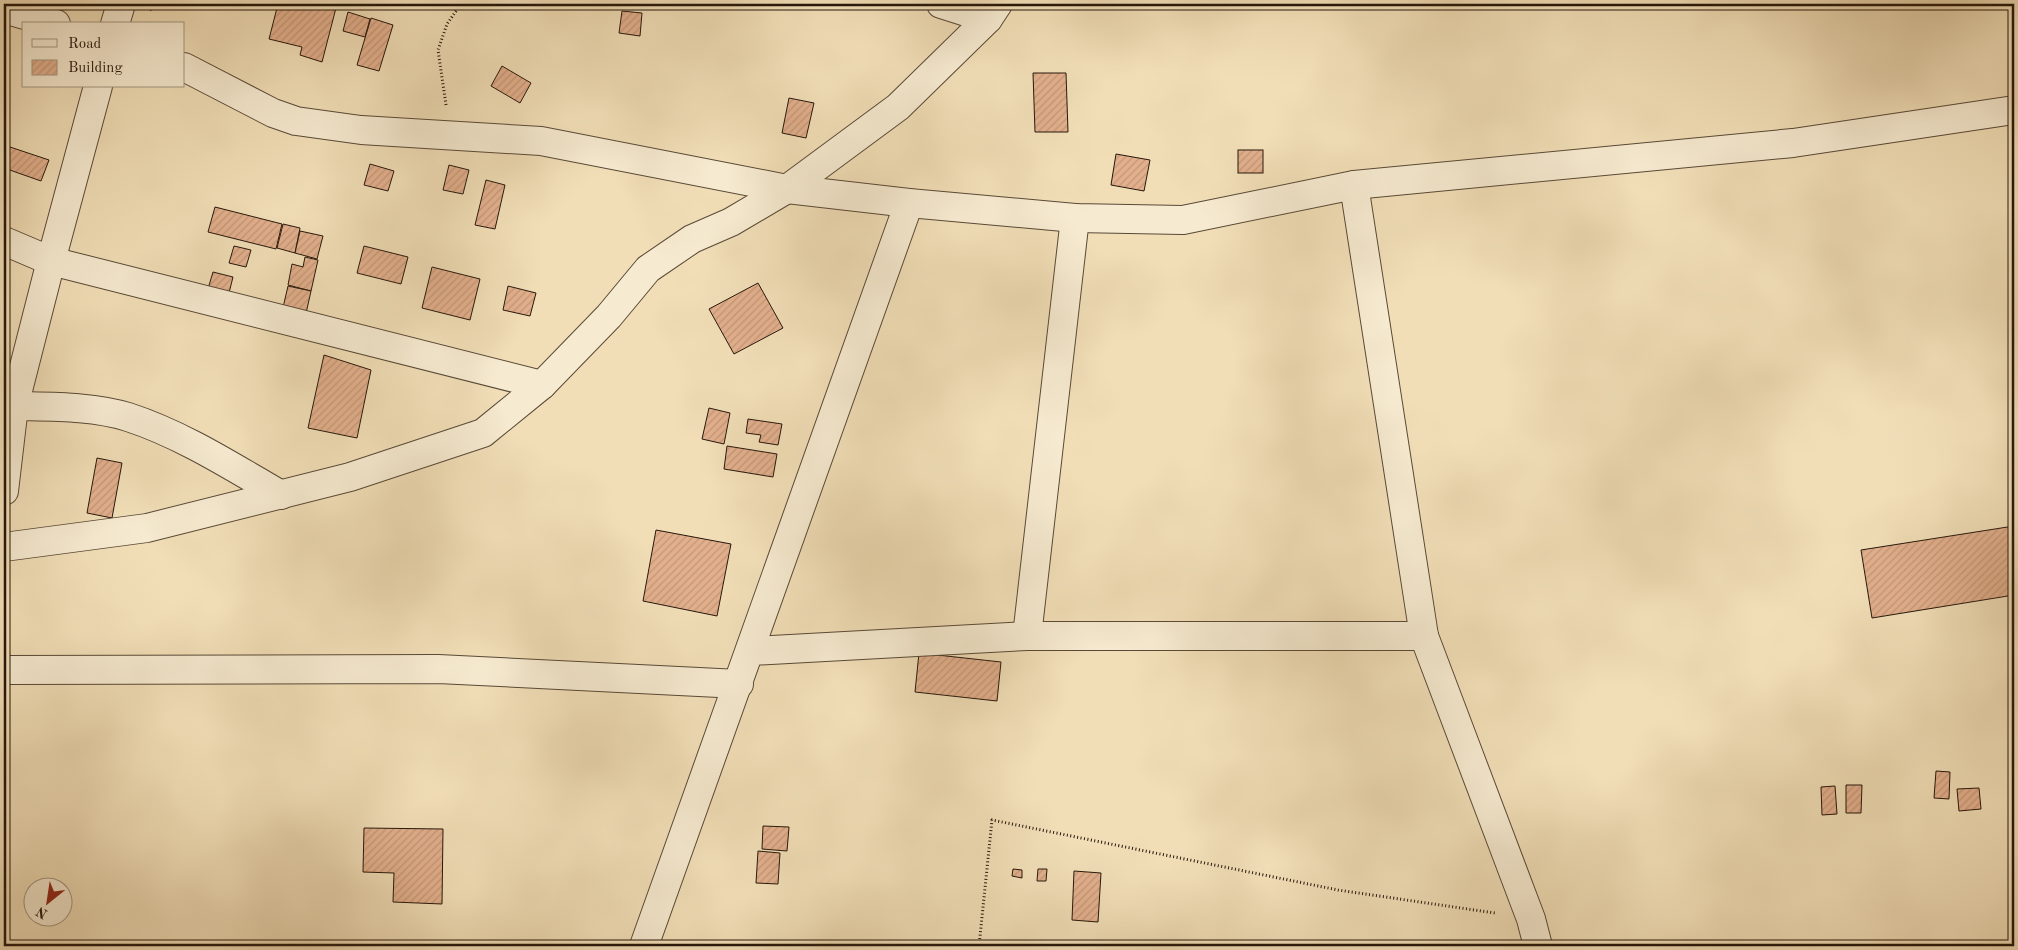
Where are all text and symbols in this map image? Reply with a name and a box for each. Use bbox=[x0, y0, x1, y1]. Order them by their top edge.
legend bbox=[22, 22, 185, 88]
text: Road bbox=[68, 37, 102, 52]
text: Building bbox=[68, 61, 123, 76]
north arrow bbox=[22, 878, 72, 928]
text: N bbox=[34, 904, 50, 921]

